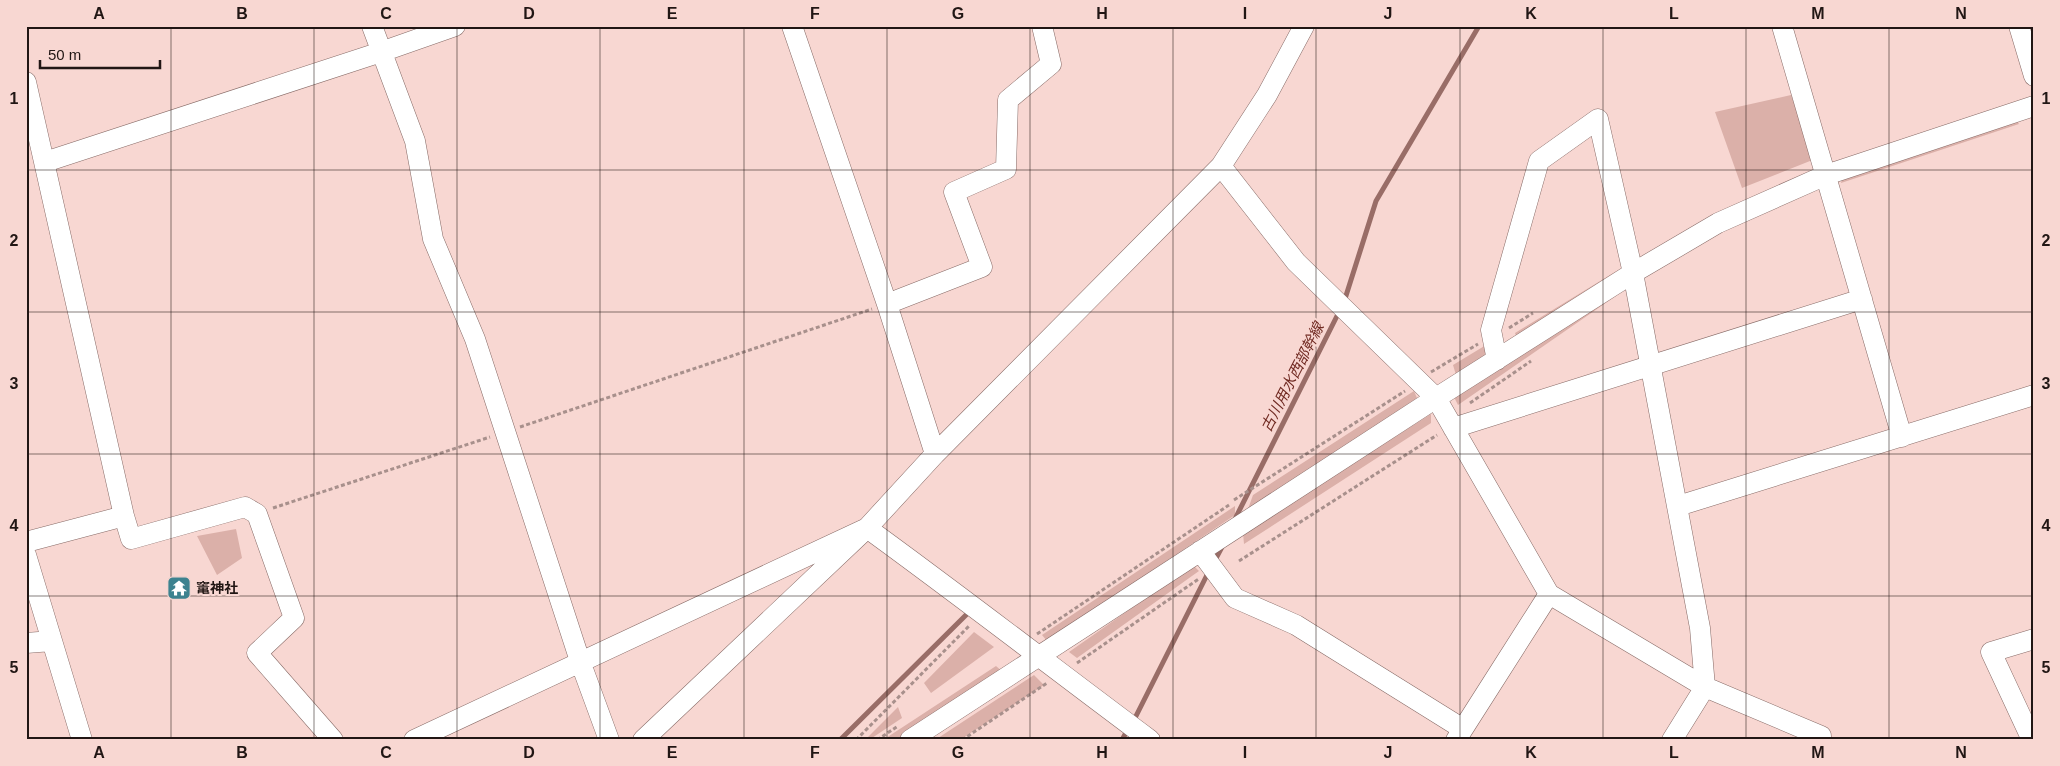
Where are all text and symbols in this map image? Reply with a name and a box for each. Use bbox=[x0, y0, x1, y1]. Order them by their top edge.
text: A bbox=[93, 5, 105, 22]
text: B bbox=[236, 5, 248, 22]
text: C bbox=[380, 5, 392, 22]
text: D bbox=[523, 5, 535, 22]
text: E bbox=[667, 5, 678, 22]
text: F bbox=[810, 5, 820, 22]
text: G bbox=[952, 5, 964, 22]
text: H bbox=[1096, 5, 1108, 22]
text: I bbox=[1243, 5, 1247, 22]
text: J bbox=[1384, 5, 1392, 22]
text: K bbox=[1525, 5, 1537, 22]
text: L bbox=[1669, 5, 1679, 22]
text: M bbox=[1811, 5, 1825, 22]
text: N bbox=[1955, 5, 1967, 22]
scale bar bbox=[40, 38, 160, 70]
text: 50 m bbox=[48, 46, 81, 63]
text: 1 bbox=[10, 90, 19, 107]
text: 1 bbox=[2042, 90, 2051, 107]
text: 2 bbox=[10, 232, 19, 249]
text: 2 bbox=[2042, 232, 2051, 249]
water label: 古川用水西部幹線 bbox=[1257, 318, 1328, 434]
text: 3 bbox=[10, 375, 19, 392]
text: 3 bbox=[2042, 375, 2051, 392]
text: 4 bbox=[10, 517, 19, 534]
text: 4 bbox=[2042, 517, 2051, 534]
temple icon: 竃神社 bbox=[166, 575, 192, 601]
place label: 竃神社 bbox=[196, 580, 238, 596]
text: 5 bbox=[10, 659, 19, 676]
text: 5 bbox=[2042, 659, 2051, 676]
text: A bbox=[93, 744, 105, 761]
text: B bbox=[236, 744, 248, 761]
text: C bbox=[380, 744, 392, 761]
text: D bbox=[523, 744, 535, 761]
text: E bbox=[667, 744, 678, 761]
text: F bbox=[810, 744, 820, 761]
text: G bbox=[952, 744, 964, 761]
text: H bbox=[1096, 744, 1108, 761]
text: I bbox=[1243, 744, 1247, 761]
text: J bbox=[1384, 744, 1392, 761]
text: K bbox=[1525, 744, 1537, 761]
text: L bbox=[1669, 744, 1679, 761]
text: M bbox=[1811, 744, 1825, 761]
text: N bbox=[1955, 744, 1967, 761]

